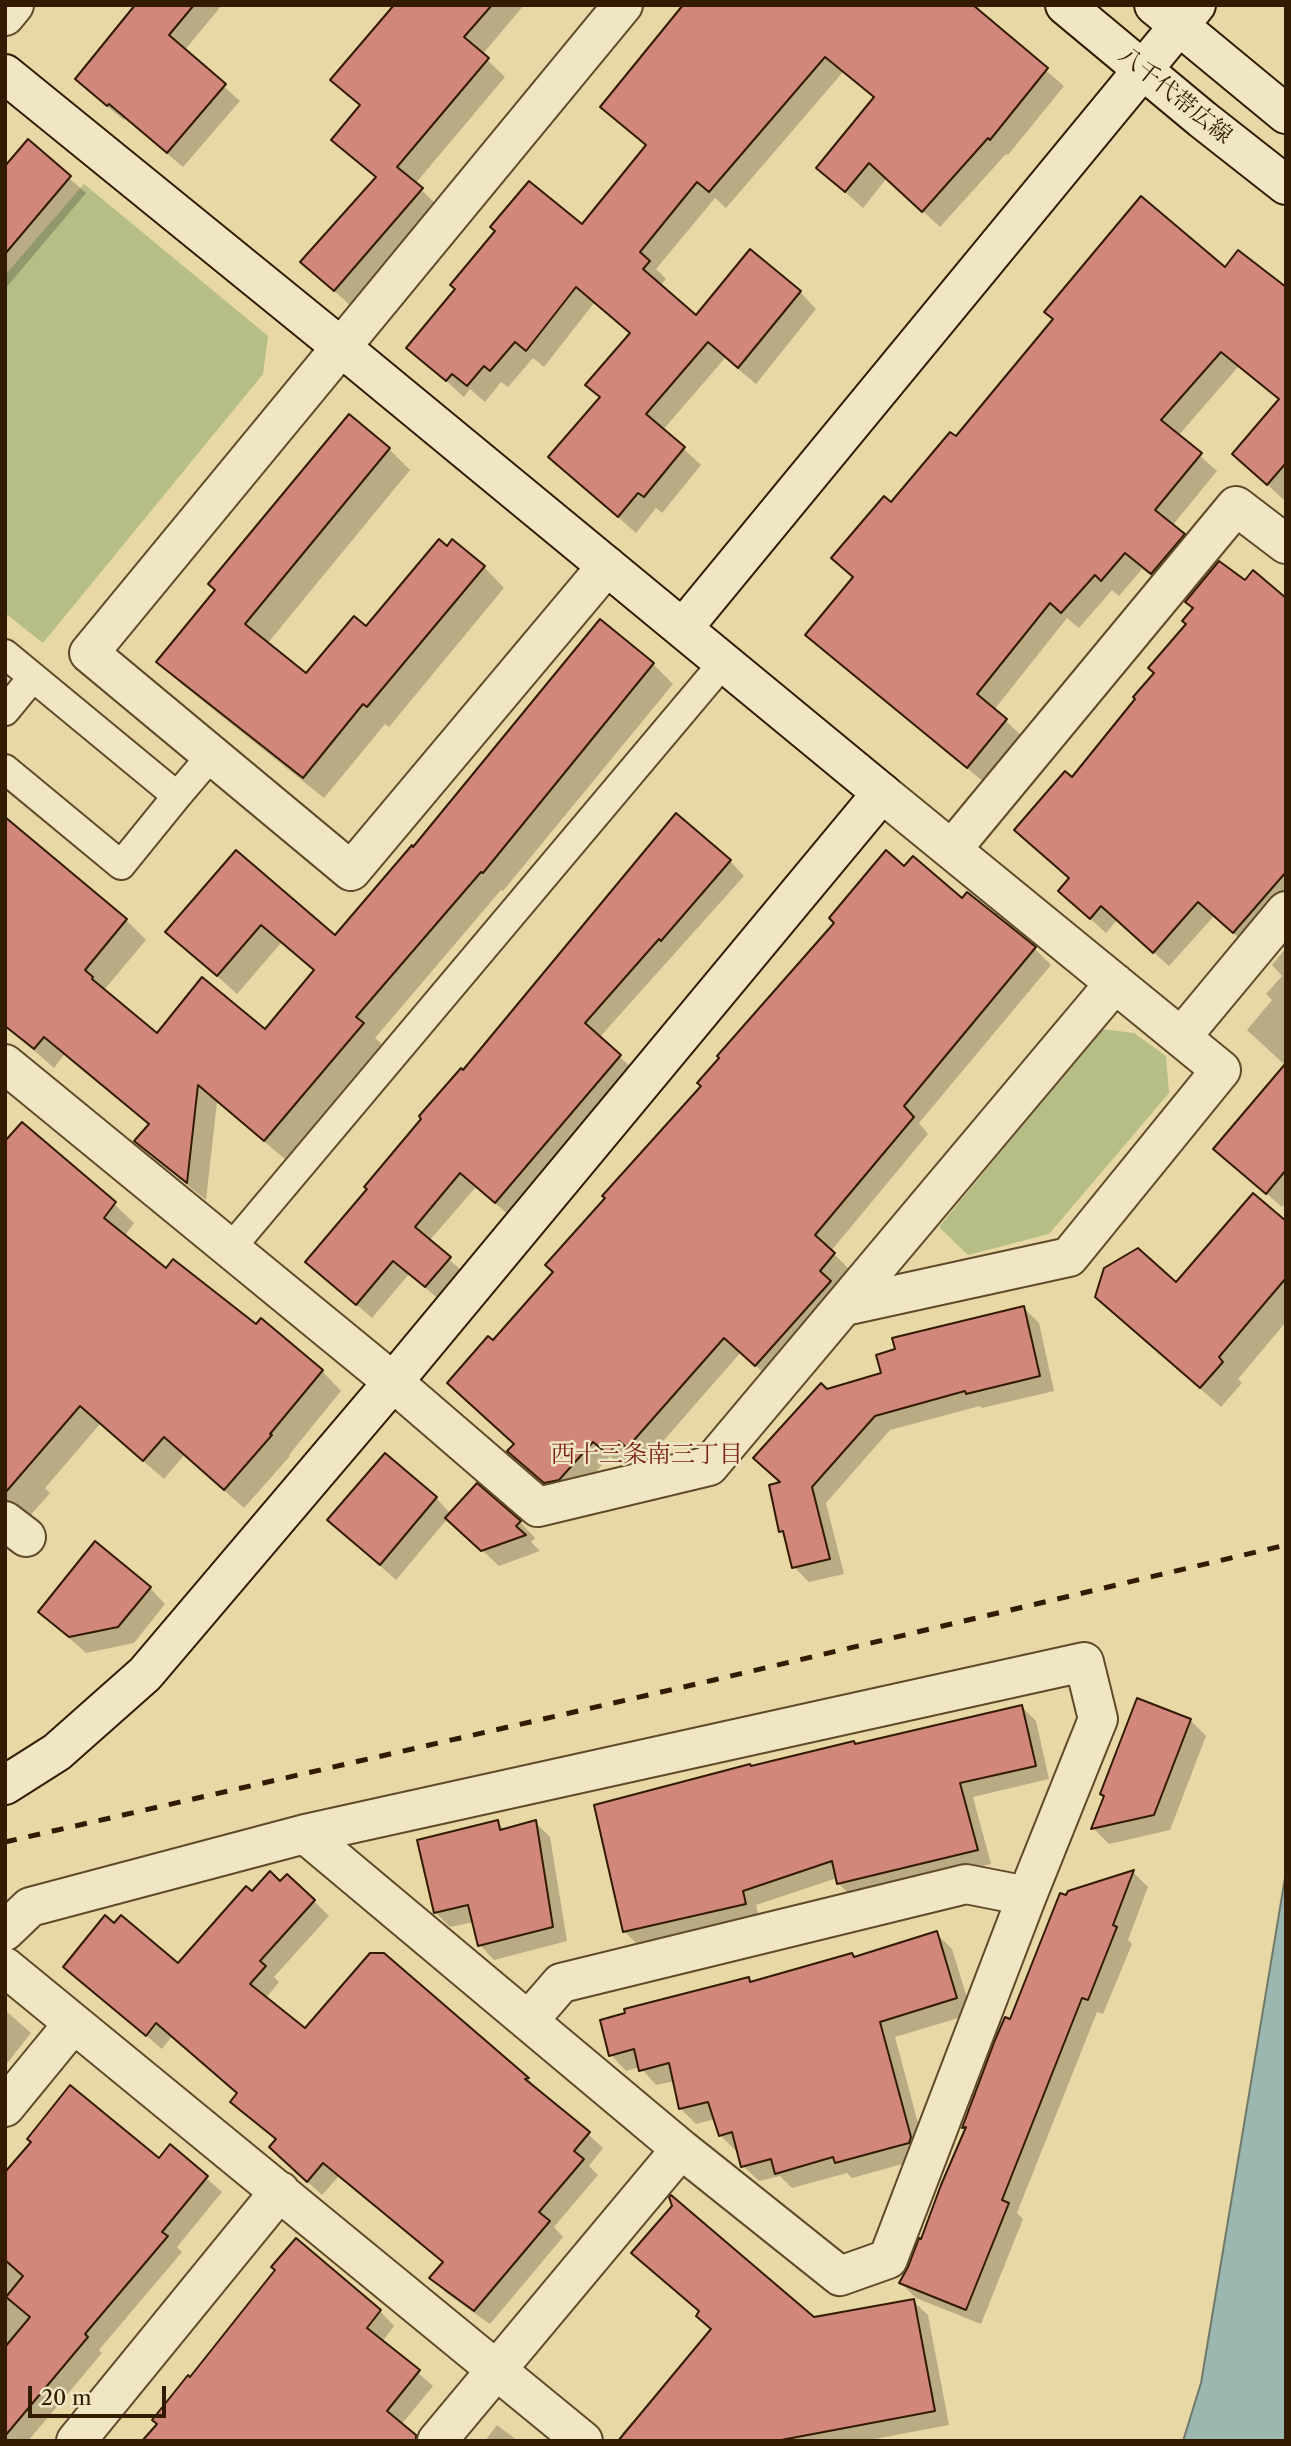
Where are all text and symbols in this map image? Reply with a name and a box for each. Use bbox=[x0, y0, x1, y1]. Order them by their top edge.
street label: 八千代帯広線 bbox=[1113, 42, 1237, 150]
district label: 西十三条南三丁目 bbox=[551, 1441, 743, 1469]
scale bar bbox=[32, 2372, 170, 2416]
text: 20 m bbox=[41, 2385, 92, 2410]

